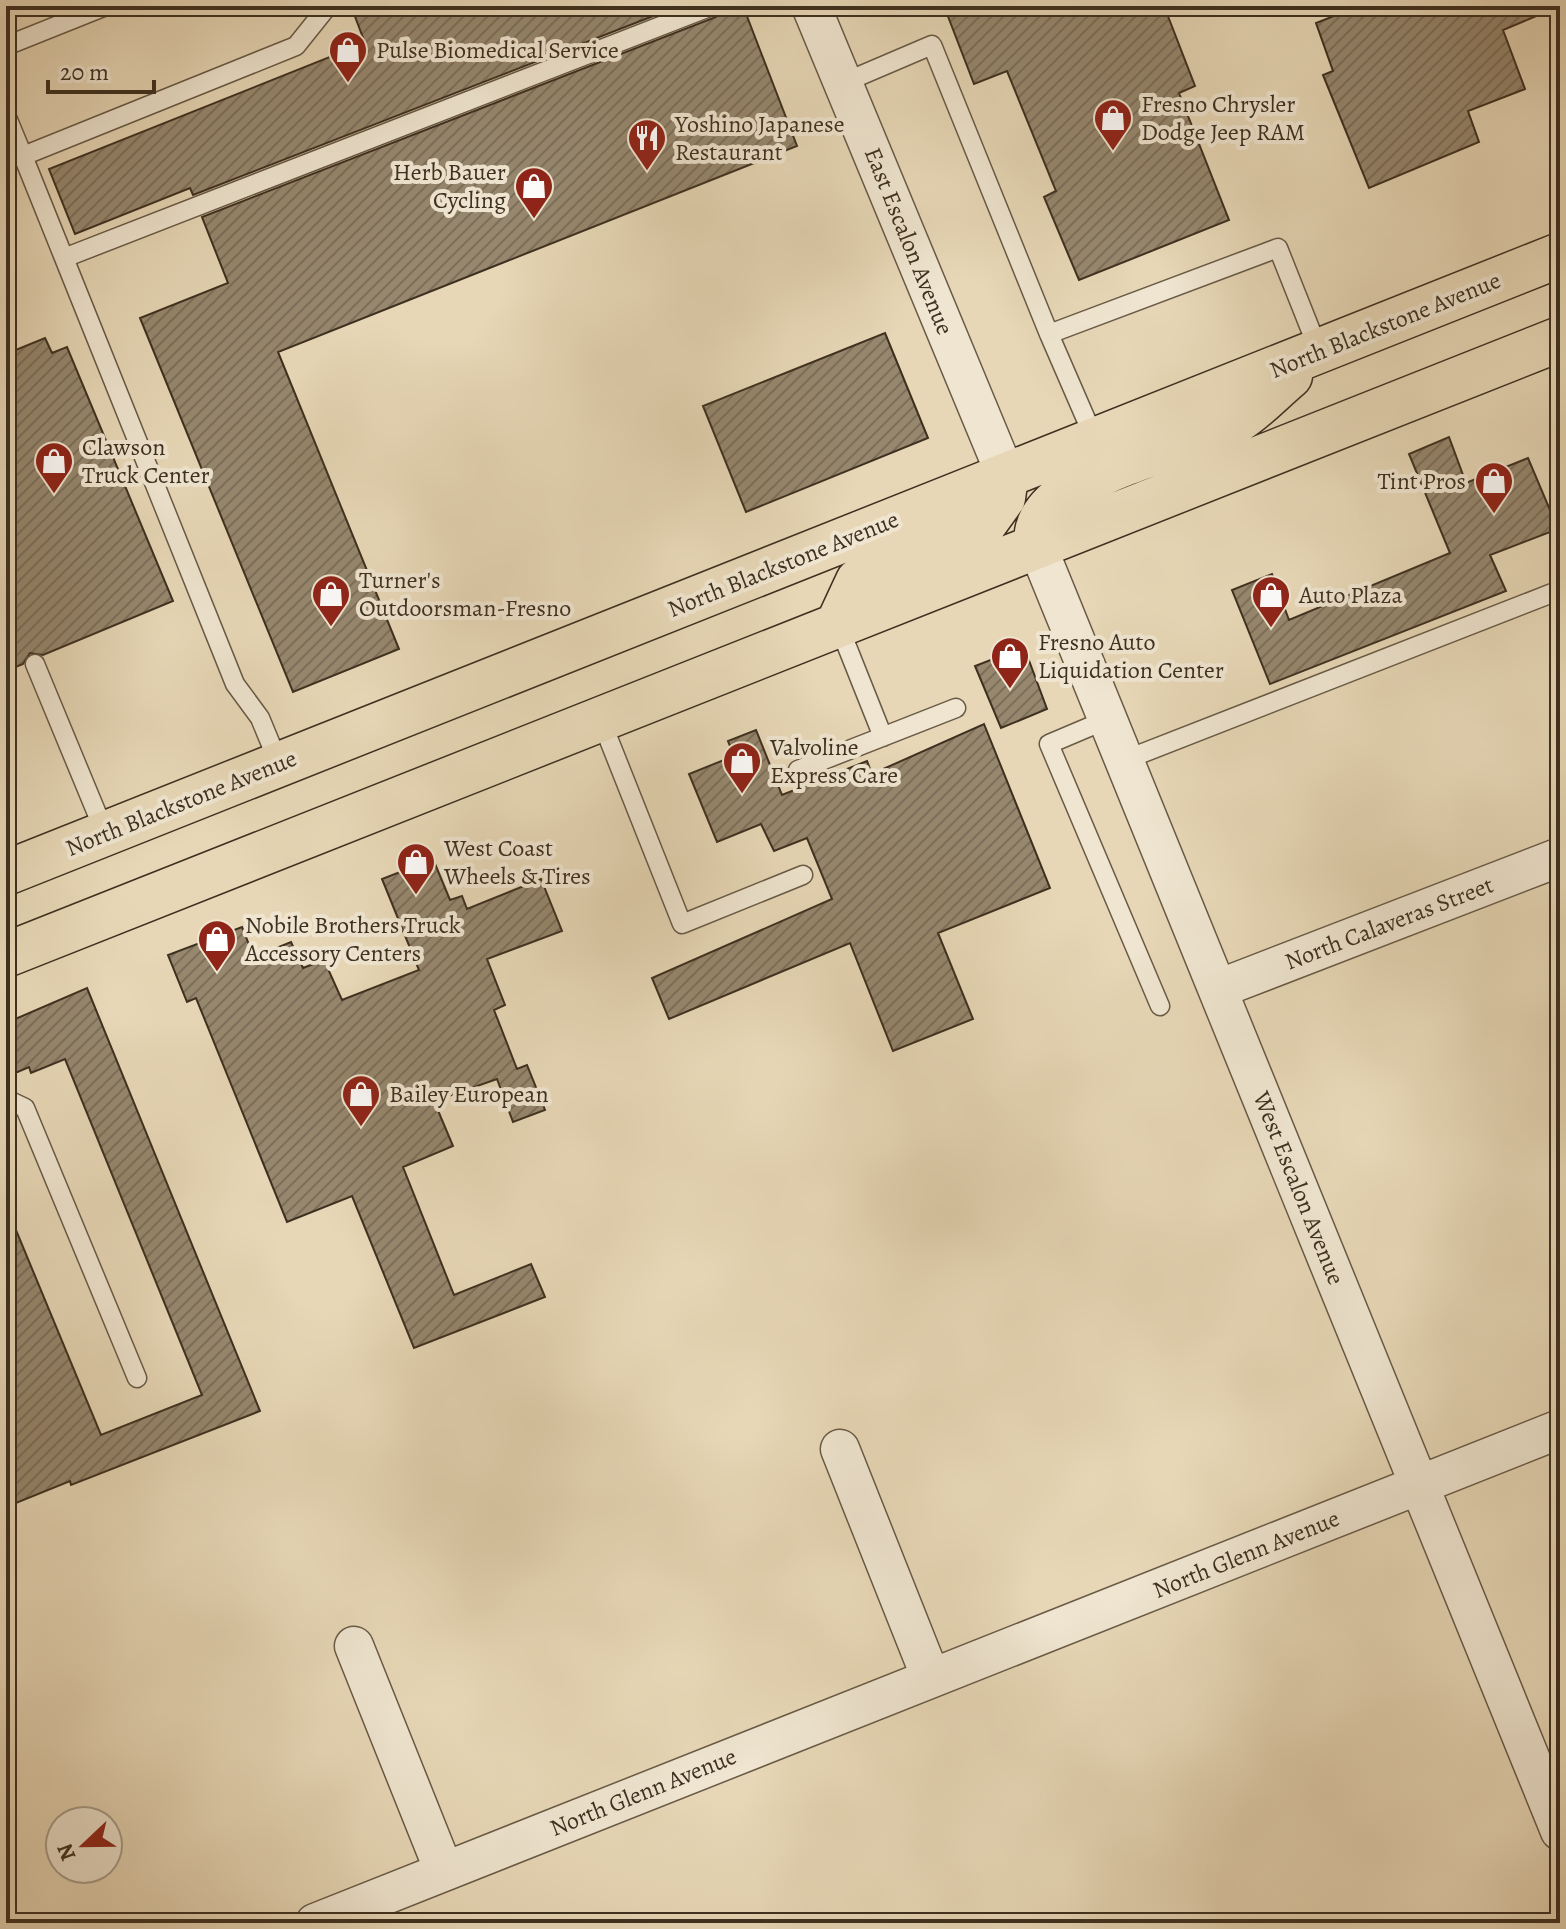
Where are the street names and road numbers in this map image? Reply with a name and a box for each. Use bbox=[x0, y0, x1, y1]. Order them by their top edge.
street label: East Escalon Avenue bbox=[857, 143, 961, 339]
street label: North Blackstone Avenue bbox=[1265, 264, 1505, 386]
street label: North Blackstone Avenue bbox=[663, 503, 903, 625]
street label: North Blackstone Avenue bbox=[61, 742, 301, 864]
street label: North Calaveras Street bbox=[1280, 868, 1498, 978]
street label: West Escalon Avenue bbox=[1245, 1086, 1352, 1289]
street label: North Glenn Avenue bbox=[1148, 1502, 1344, 1606]
street label: North Glenn Avenue bbox=[545, 1740, 741, 1844]

